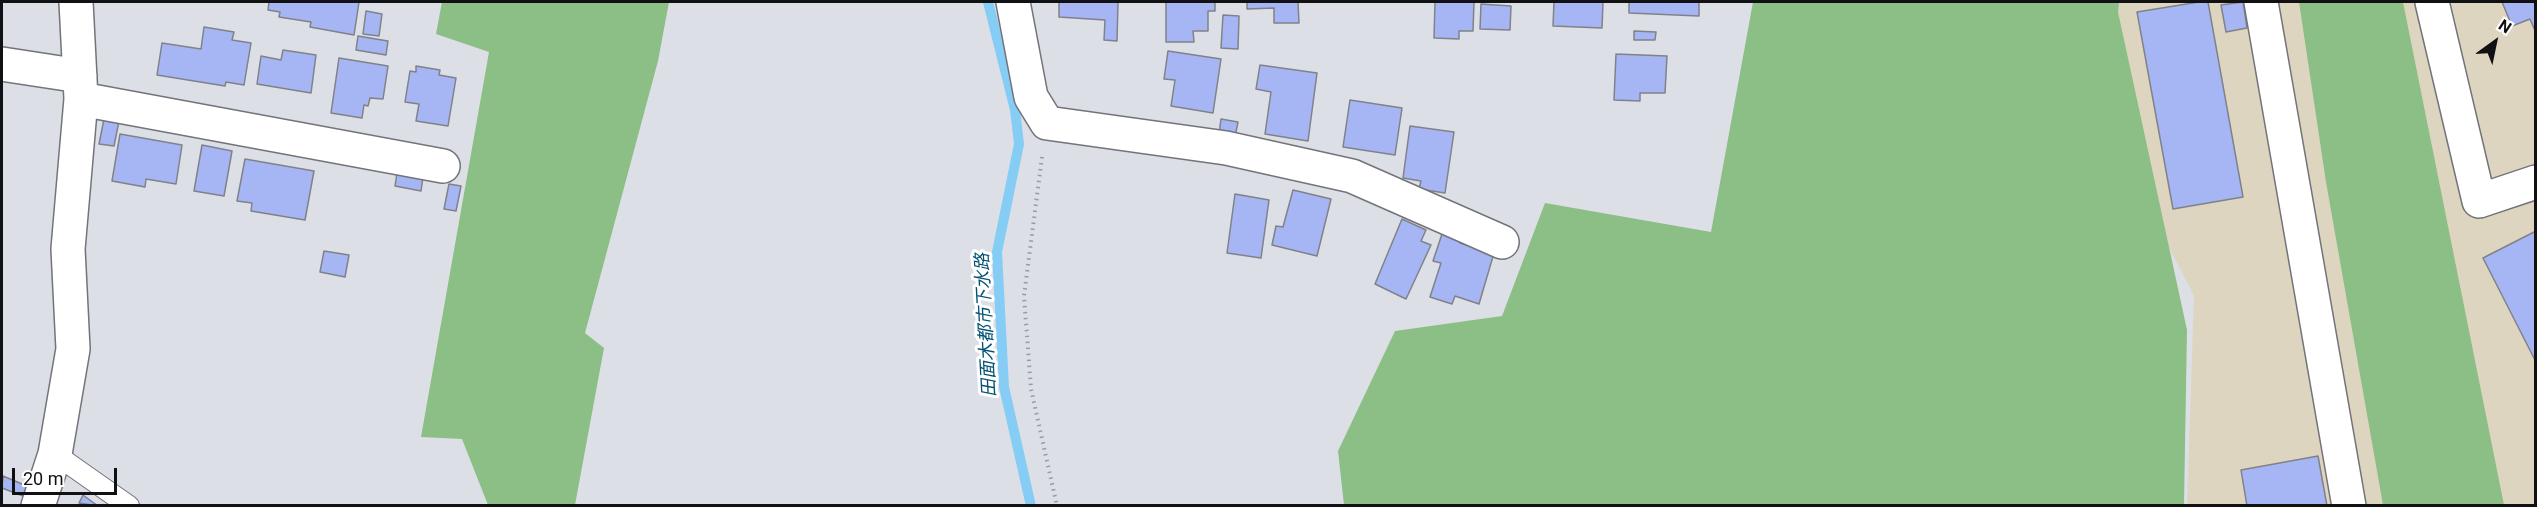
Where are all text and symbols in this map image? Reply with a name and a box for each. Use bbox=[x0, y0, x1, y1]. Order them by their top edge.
north arrow bbox=[2465, 12, 2525, 72]
text: N bbox=[2495, 15, 2515, 38]
water label: 田面木都市下水路 bbox=[972, 253, 1002, 397]
scale bar bbox=[15, 456, 120, 494]
text: 20 m bbox=[23, 468, 63, 489]

